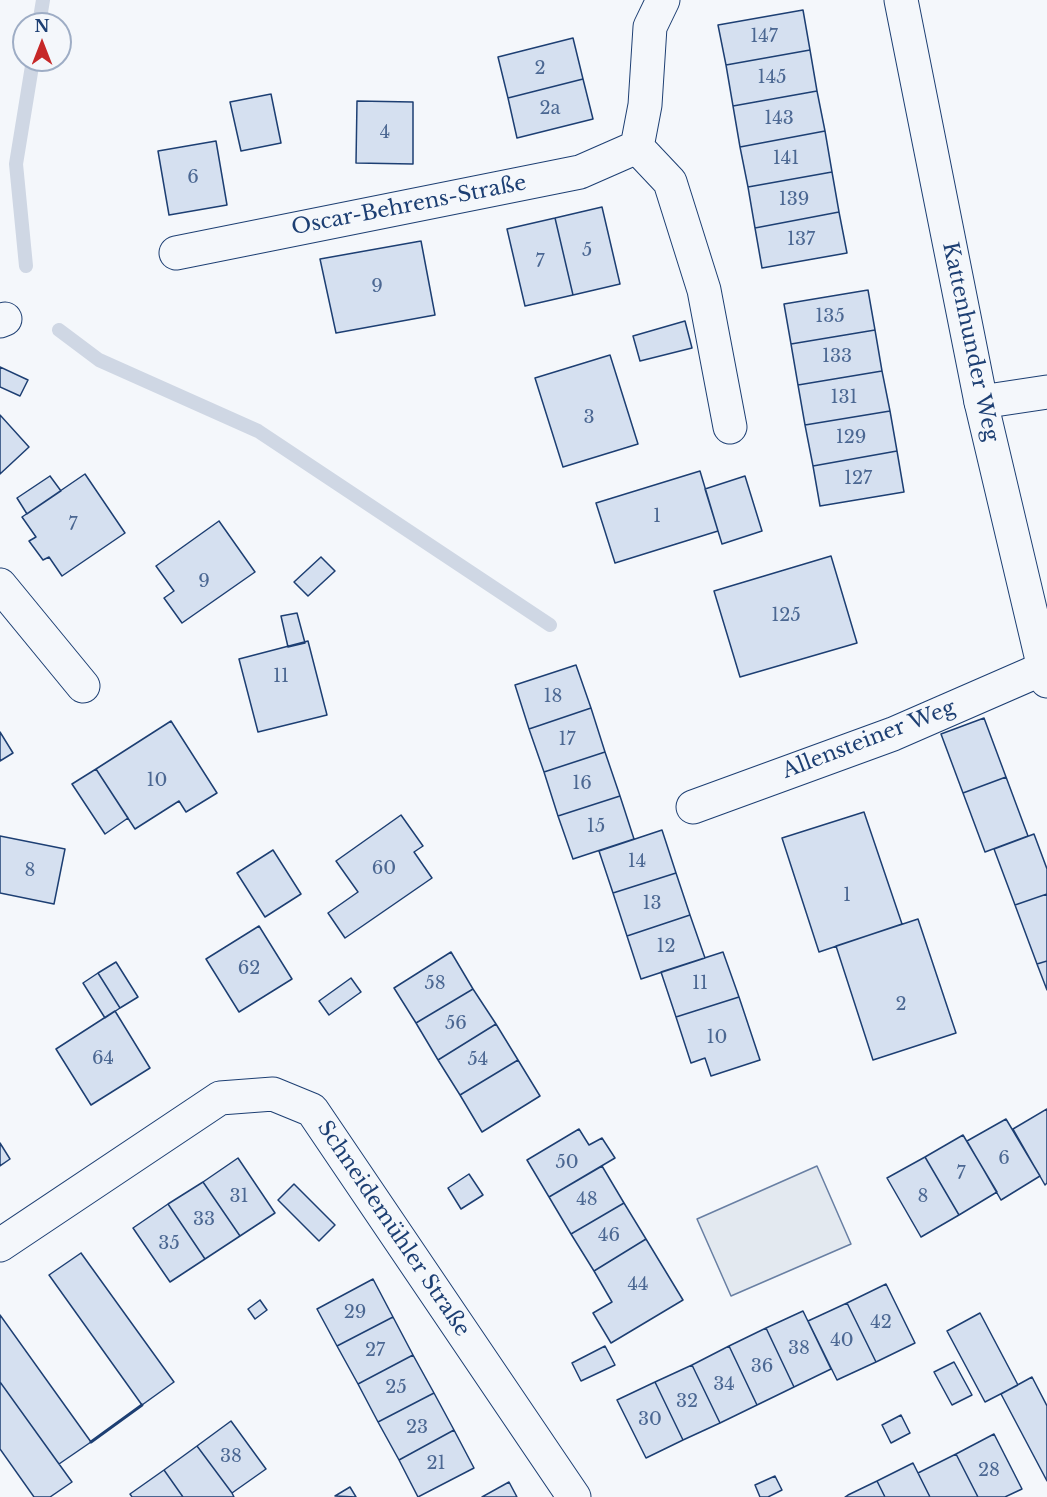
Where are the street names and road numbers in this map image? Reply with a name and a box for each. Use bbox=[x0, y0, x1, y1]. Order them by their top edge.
street label: Oscar-Behrens-Straße bbox=[290, 171, 528, 241]
street label: Kattenhunder Weg bbox=[937, 240, 1003, 444]
street label: Allensteiner Weg bbox=[779, 695, 959, 785]
street label: Schneidemühler Straße bbox=[311, 1116, 475, 1342]

